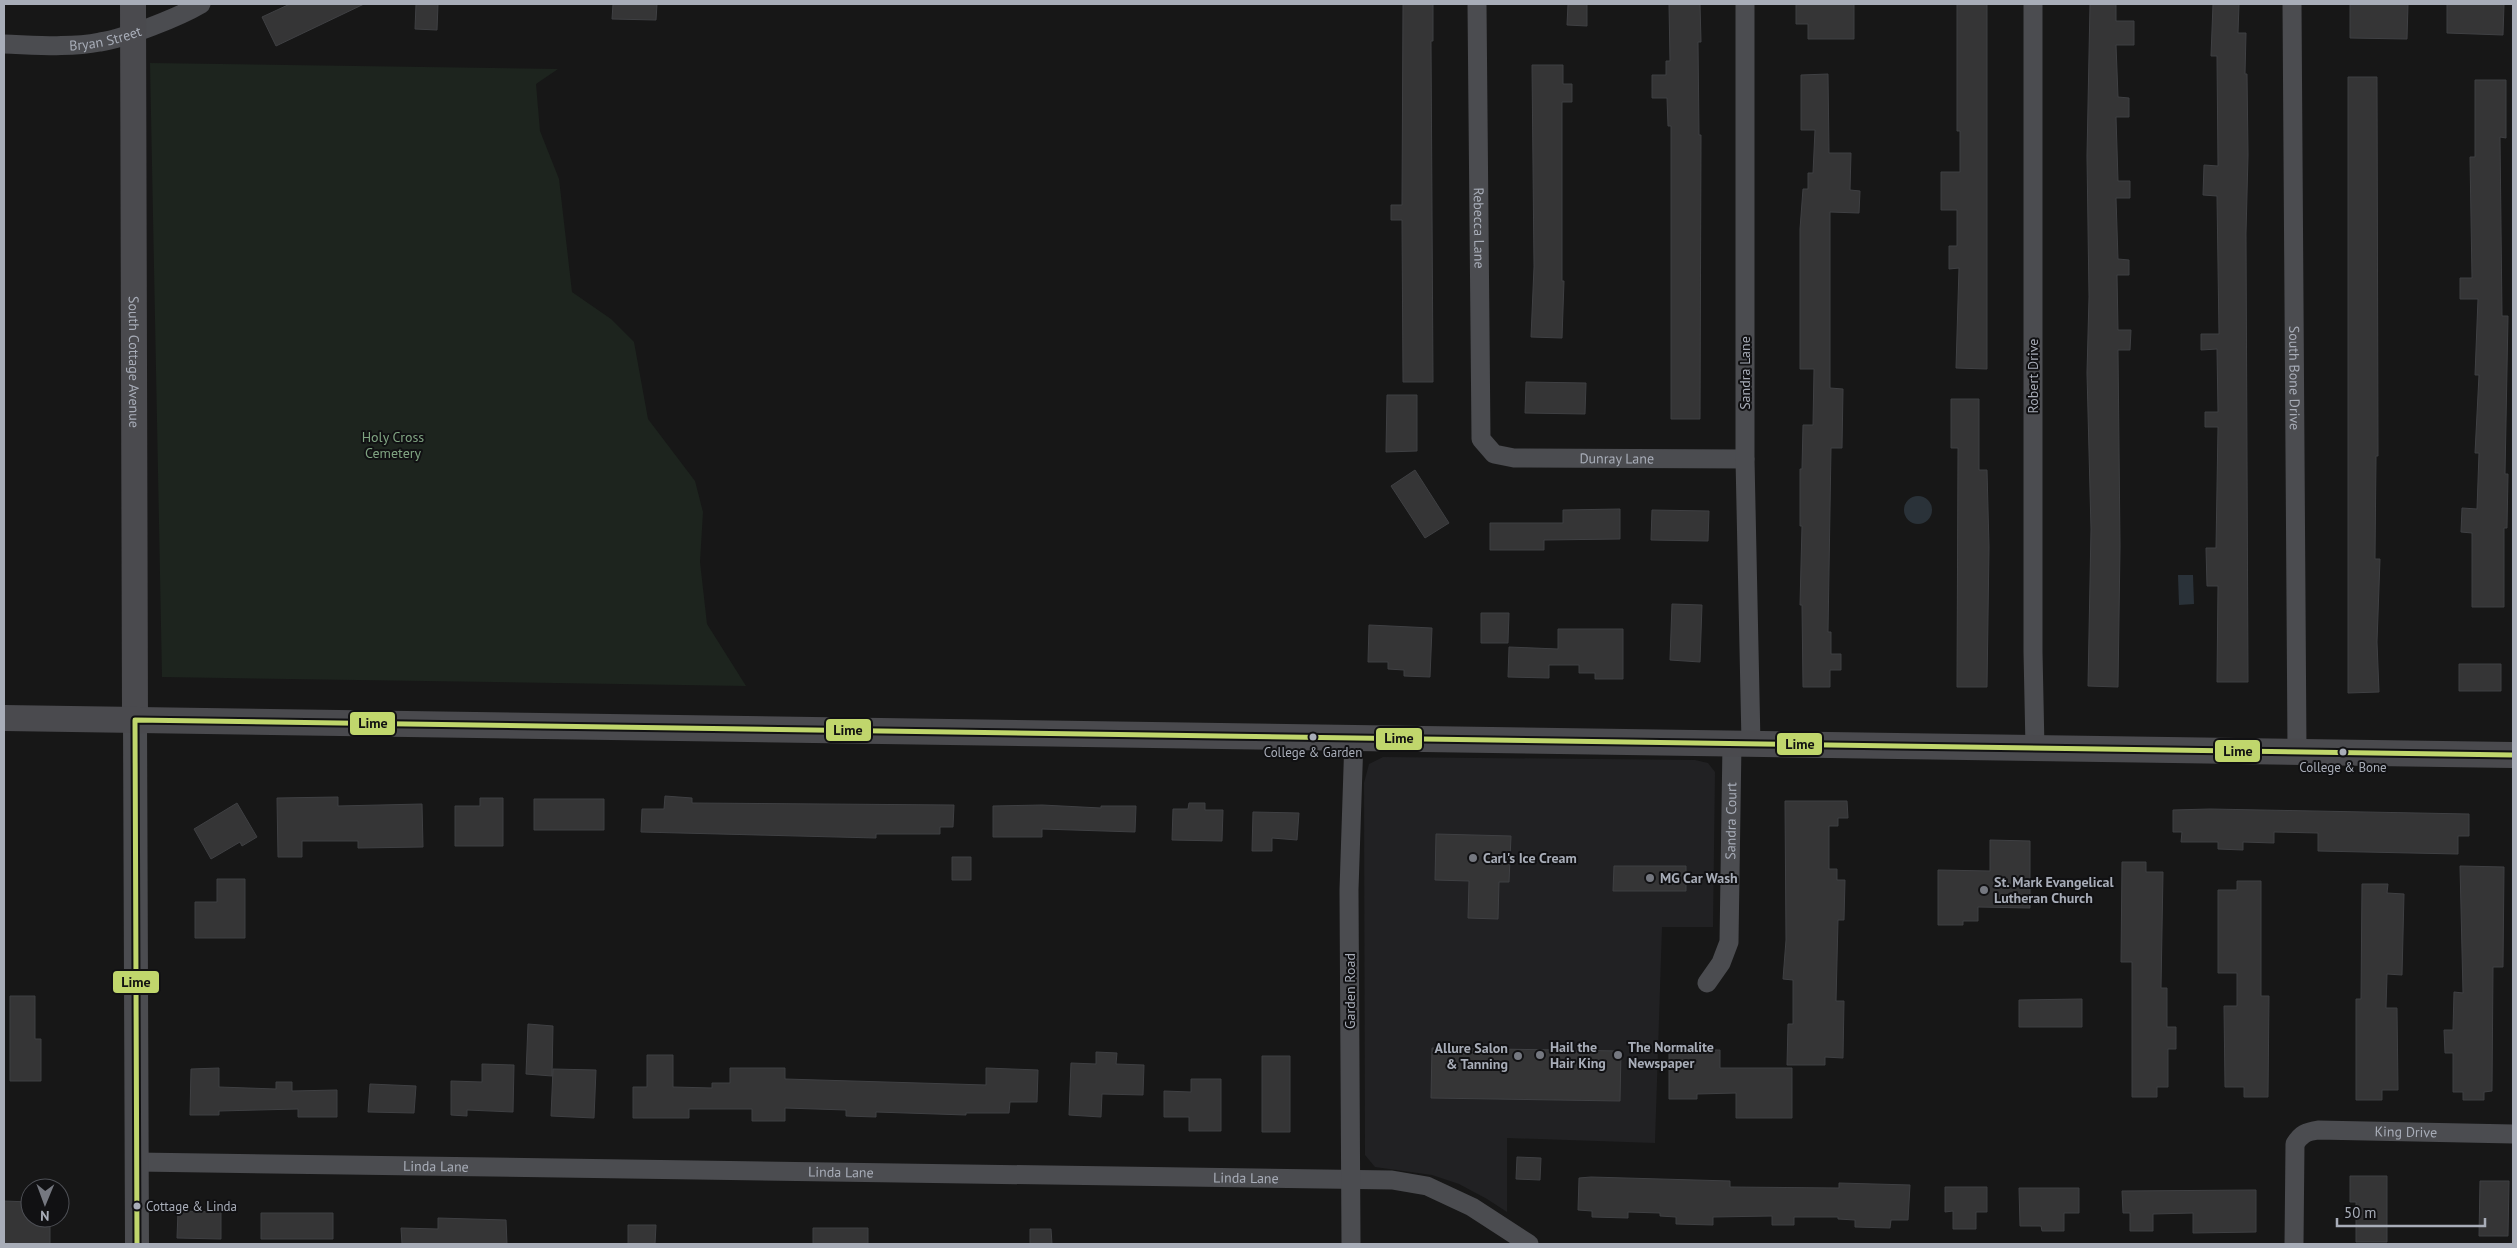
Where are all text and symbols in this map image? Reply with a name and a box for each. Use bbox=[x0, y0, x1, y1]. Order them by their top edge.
street label: Bryan Street bbox=[69, 22, 144, 54]
street label: Rebecca Lane bbox=[1470, 187, 1488, 269]
street label: South Cottage Avenue bbox=[125, 296, 143, 428]
street label: South Bone Drive bbox=[2285, 326, 2304, 430]
street label: Sandra Lane bbox=[1736, 336, 1754, 410]
street label: Robert Drive bbox=[2024, 339, 2042, 413]
park label: Holy Cross Cemetery bbox=[362, 428, 424, 462]
street label: Dunray Lane bbox=[1579, 449, 1654, 468]
line badge: Lime bbox=[349, 711, 396, 736]
text: Lime bbox=[358, 714, 388, 732]
line badge: Lime bbox=[825, 718, 872, 742]
text: Lime bbox=[833, 721, 863, 739]
line badge: Lime bbox=[1375, 727, 1423, 751]
text: Lime bbox=[1384, 729, 1414, 747]
marker: College & Garden bbox=[1308, 732, 1318, 742]
line badge: Lime bbox=[1776, 732, 1823, 756]
text: Lime bbox=[1785, 735, 1815, 753]
line badge: Lime bbox=[2214, 739, 2261, 763]
text: Lime bbox=[2223, 742, 2253, 760]
place label: College & Garden bbox=[1264, 744, 1362, 761]
marker: College & Bone bbox=[2338, 747, 2348, 757]
place label: College & Bone bbox=[2299, 759, 2387, 776]
street label: Sandra Court bbox=[1721, 782, 1740, 860]
place label: Carl's Ice Cream bbox=[1483, 849, 1577, 867]
marker: Carl's Ice Cream bbox=[1467, 852, 1479, 864]
place label: MG Car Wash bbox=[1660, 869, 1738, 887]
marker: MG Car Wash bbox=[1644, 872, 1656, 884]
place label: St. Mark Evangelical Lutheran Church bbox=[1994, 873, 2114, 907]
marker: St. Mark Evangelical Lutheran Church bbox=[1978, 884, 1990, 896]
street label: Garden Road bbox=[1341, 953, 1359, 1029]
line badge: Lime bbox=[112, 970, 160, 994]
text: Lime bbox=[121, 973, 151, 991]
place label: Hail the Hair King bbox=[1550, 1038, 1606, 1072]
place label: The Normalite Newspaper bbox=[1628, 1038, 1714, 1072]
place label: Allure Salon & Tanning bbox=[1435, 1039, 1508, 1073]
marker: Hail the Hair King bbox=[1534, 1049, 1546, 1061]
marker: The Normalite Newspaper bbox=[1612, 1049, 1624, 1061]
marker: Allure Salon & Tanning bbox=[1512, 1050, 1524, 1062]
street label: King Drive bbox=[2374, 1122, 2437, 1141]
street label: Linda Lane bbox=[403, 1157, 469, 1176]
street label: Linda Lane bbox=[808, 1163, 874, 1182]
street label: Linda Lane bbox=[1213, 1168, 1279, 1187]
north arrow bbox=[20, 1178, 70, 1228]
scale bar bbox=[2337, 1196, 2484, 1228]
place label: Cottage & Linda bbox=[146, 1198, 237, 1215]
marker: Cottage & Linda bbox=[132, 1201, 142, 1211]
text: 50 m bbox=[2344, 1203, 2377, 1222]
text: N bbox=[40, 1207, 50, 1225]

